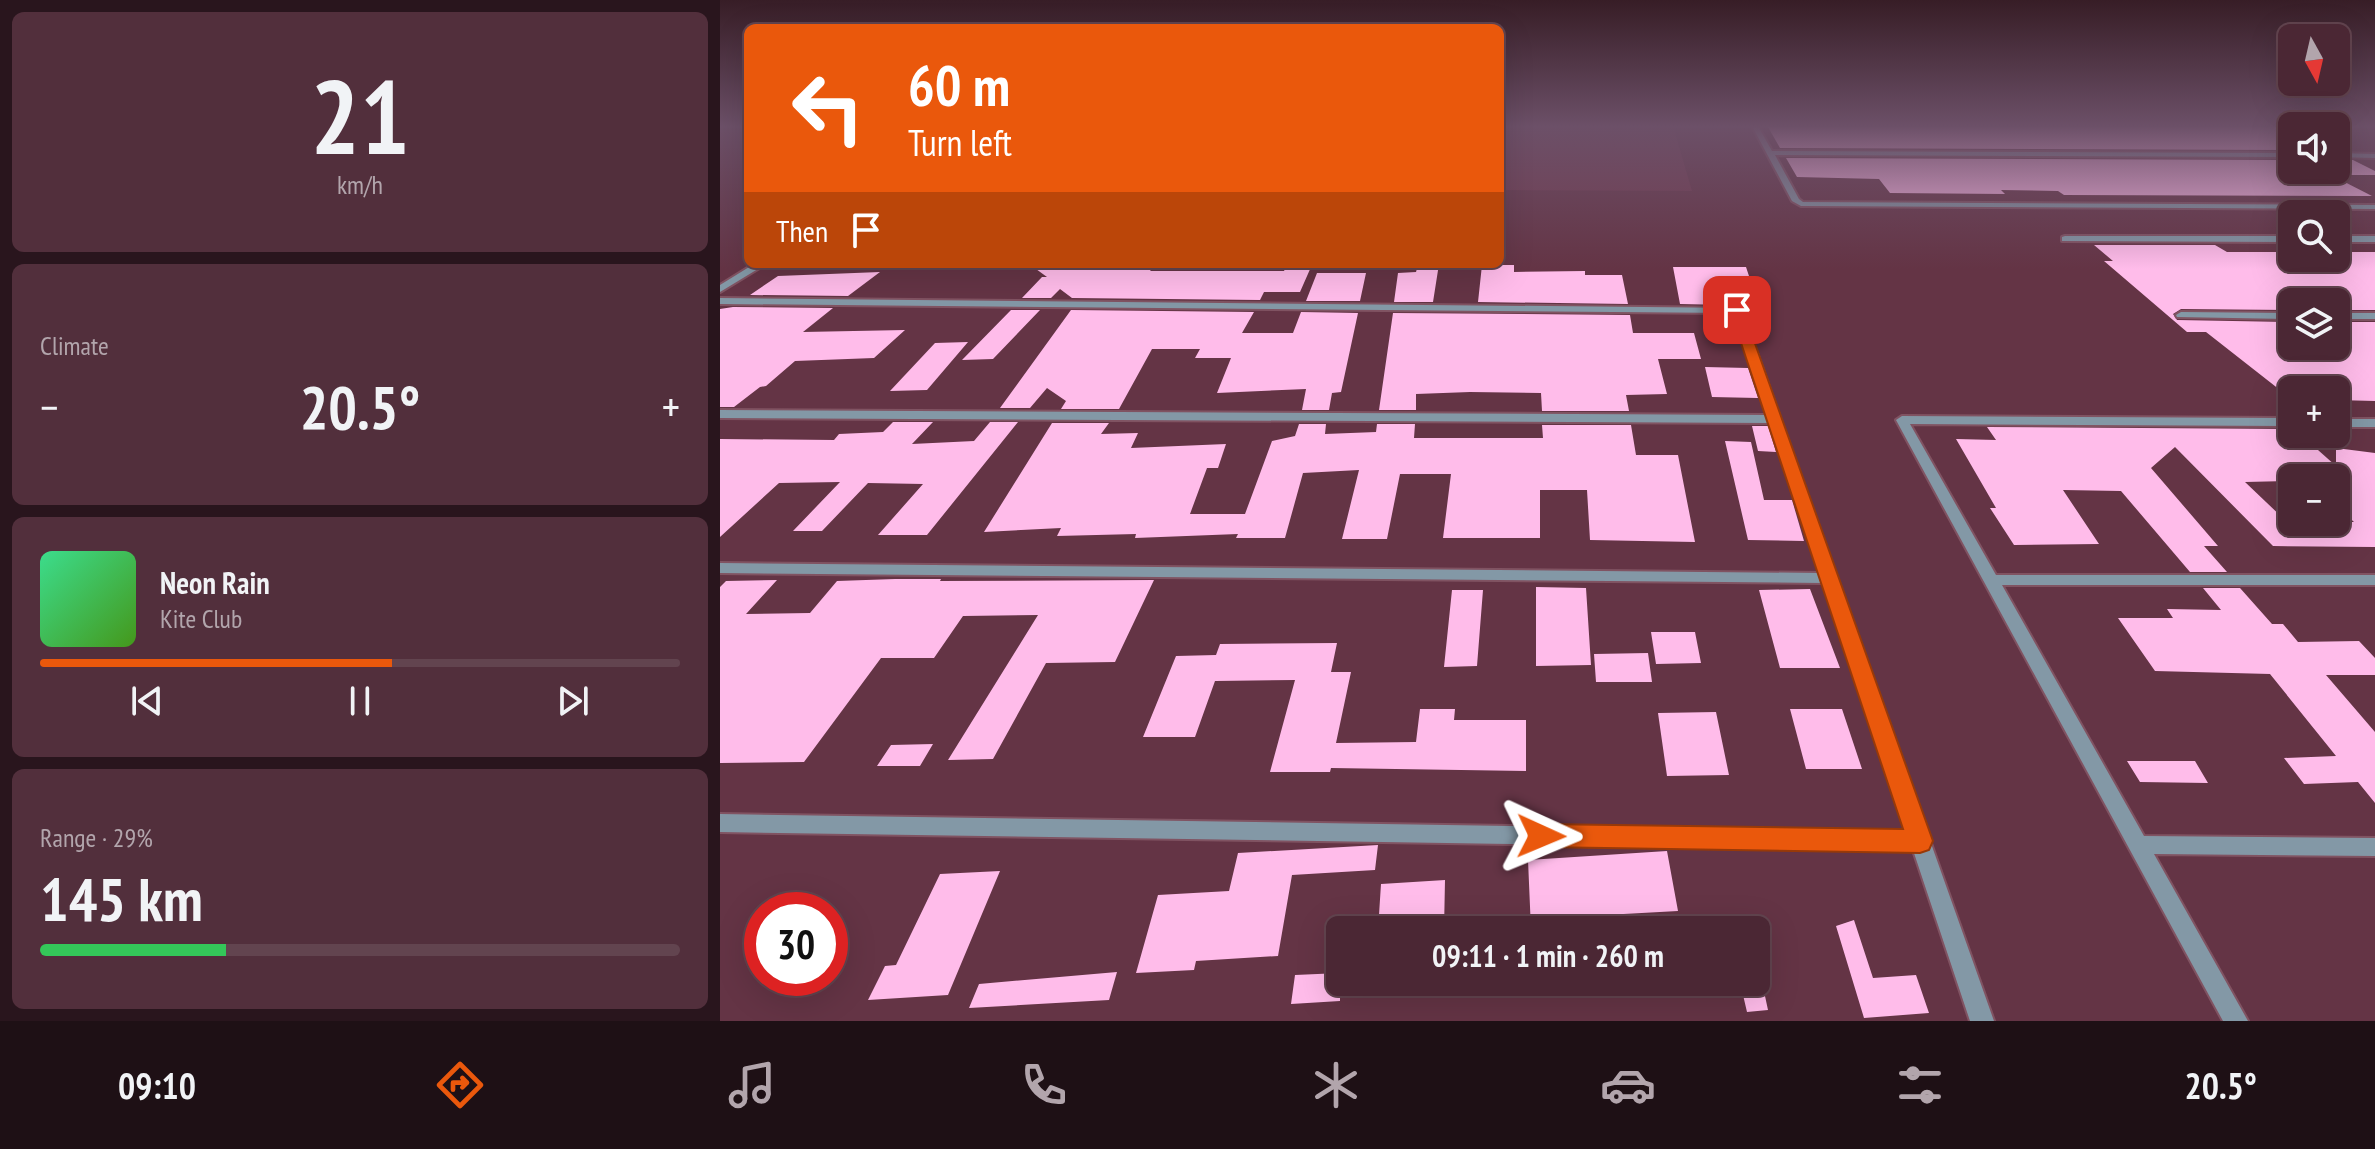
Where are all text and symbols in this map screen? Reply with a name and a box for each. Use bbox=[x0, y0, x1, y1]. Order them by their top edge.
north arrow bbox=[2278, 24, 2350, 96]
map controls bbox=[2278, 24, 2350, 536]
text: 21 bbox=[310, 48, 410, 183]
text: 60 m bbox=[908, 49, 1010, 121]
icon: left bbox=[776, 56, 880, 160]
button: sound bbox=[2278, 112, 2350, 184]
text: Turn left bbox=[908, 119, 1012, 166]
text: km/h bbox=[337, 168, 383, 201]
button: search bbox=[2278, 200, 2350, 272]
icon: arrive bbox=[844, 208, 888, 252]
text: Then bbox=[776, 211, 828, 250]
pin bbox=[1703, 276, 1771, 344]
icon: arrive bbox=[1715, 288, 1759, 332]
button: layers bbox=[2278, 288, 2350, 360]
text: Climate bbox=[40, 329, 109, 362]
text: 20.5° bbox=[300, 368, 420, 446]
button: + bbox=[2278, 376, 2350, 448]
text: − bbox=[40, 378, 58, 435]
text: + bbox=[662, 378, 680, 435]
button: − bbox=[2278, 464, 2350, 536]
text: Neon Rain bbox=[160, 563, 270, 602]
text: Kite Club bbox=[160, 602, 242, 635]
icon: previous bbox=[125, 679, 169, 723]
icon: pause bbox=[338, 679, 382, 723]
icon: next bbox=[551, 679, 595, 723]
position arrow bbox=[1499, 794, 1583, 878]
text: Range · 29% bbox=[40, 821, 153, 854]
text: 145 km bbox=[40, 860, 203, 938]
speed limit sign: 30 bbox=[744, 892, 848, 996]
text: 09:11 · 1 min · 260 m bbox=[1432, 936, 1664, 975]
icon: directions bbox=[432, 1057, 488, 1113]
icon: music bbox=[724, 1057, 780, 1113]
icon: phone bbox=[1016, 1057, 1072, 1113]
icon: climate bbox=[1308, 1057, 1364, 1113]
icon: car bbox=[1600, 1057, 1656, 1113]
icon: filters bbox=[1892, 1057, 1948, 1113]
text: 09:10 bbox=[118, 1062, 196, 1109]
text: 20.5° bbox=[2185, 1062, 2257, 1109]

